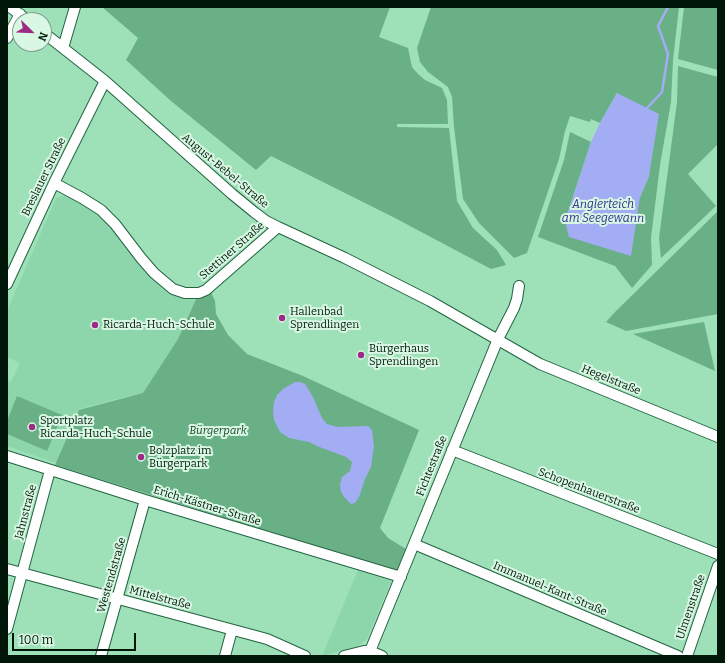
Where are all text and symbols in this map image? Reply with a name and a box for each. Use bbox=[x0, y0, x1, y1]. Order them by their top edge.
north arrow bbox=[12, 12, 52, 52]
text: N bbox=[35, 30, 50, 43]
street label: August-Bebel-Straße bbox=[179, 131, 271, 211]
street label: Breslauer Straße bbox=[19, 136, 69, 218]
water label: Anglerteich am Seegewann bbox=[562, 198, 644, 226]
street label: Stettiner Straße bbox=[197, 219, 267, 283]
place label: Hallenbad Sprendlingen bbox=[290, 305, 359, 331]
marker: Hallenbad Sprendlingen bbox=[277, 313, 287, 323]
place label: Ricarda-Huch-Schule bbox=[103, 318, 215, 332]
marker: Ricarda-Huch-Schule bbox=[90, 320, 100, 330]
place label: Bürgerhaus Sprendlingen bbox=[369, 342, 438, 368]
marker: Bürgerhaus Sprendlingen bbox=[356, 350, 366, 360]
street label: Hegelstraße bbox=[579, 362, 643, 398]
place label: Sportplatz Ricarda-Huch-Schule bbox=[40, 414, 152, 440]
marker: Sportplatz Ricarda-Huch-Schule bbox=[27, 422, 37, 432]
park label: Bürgerpark bbox=[189, 424, 247, 438]
street label: Fichtestraße bbox=[414, 434, 450, 498]
place label: Bolzplatz im Bürgerpark bbox=[149, 444, 212, 470]
marker: Bolzplatz im Bürgerpark bbox=[136, 452, 146, 462]
street label: Schopenhauerstraße bbox=[536, 466, 642, 516]
street label: Jahnstraße bbox=[12, 483, 40, 541]
street label: Erich-Kästner-Straße bbox=[152, 483, 262, 529]
street label: Westendstraße bbox=[95, 536, 129, 614]
street label: Immanuel-Kant-Straße bbox=[491, 559, 609, 619]
street label: Ulmenstraße bbox=[674, 573, 708, 641]
street label: Mittelstraße bbox=[128, 583, 192, 613]
scale bar bbox=[14, 625, 138, 651]
text: 100 m bbox=[19, 633, 53, 647]

